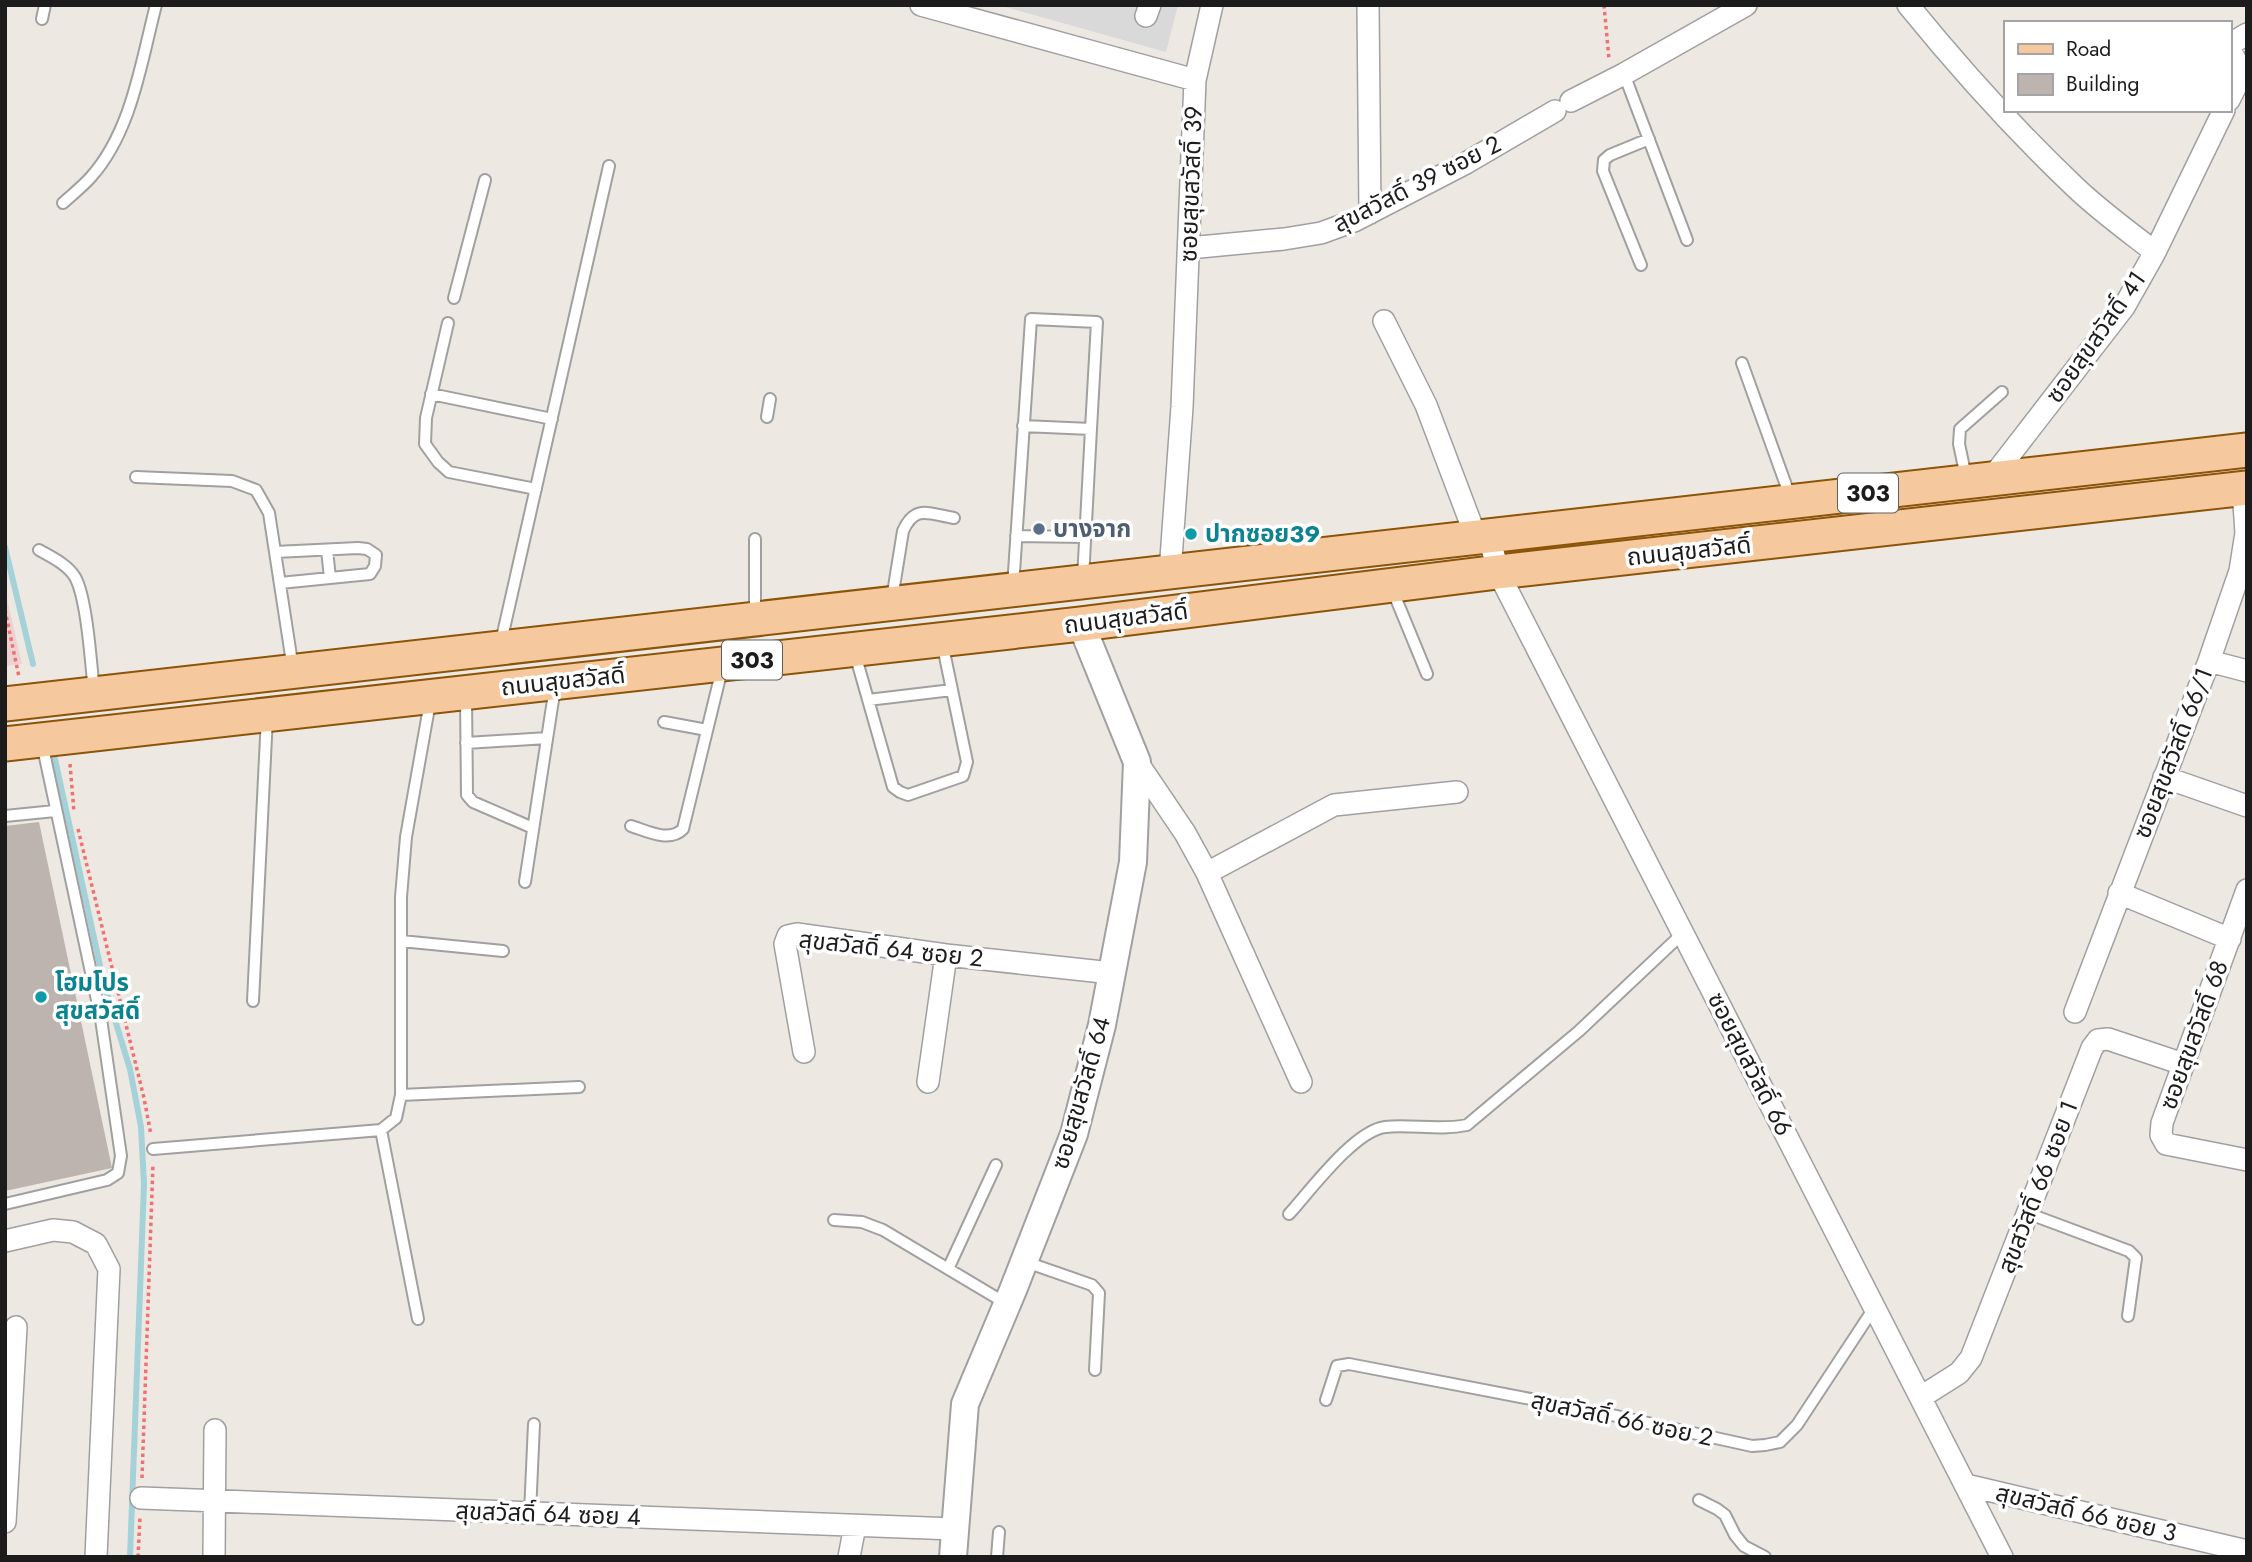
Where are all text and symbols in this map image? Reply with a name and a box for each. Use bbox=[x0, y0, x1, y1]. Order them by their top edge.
legend bbox=[2004, 21, 2231, 112]
text: Road bbox=[2066, 34, 2111, 64]
text: Building bbox=[2066, 69, 2139, 99]
street label: ซอยสุขสวัสดิ์ 39 bbox=[1170, 105, 1211, 263]
street label: สุขสวัสดิ์ 39 ซอย 2 bbox=[1327, 126, 1507, 241]
street label: ซอยสุขสวัสดิ์ 41 bbox=[2037, 263, 2154, 410]
road number: 303 bbox=[1838, 474, 1898, 512]
place label: บางจาก bbox=[1053, 511, 1131, 546]
place label: ปากซอย39 bbox=[1205, 516, 1320, 551]
marker: บางจาก bbox=[1031, 521, 1047, 537]
marker: ปากซอย39 bbox=[1183, 526, 1199, 542]
street label: ถนนสุขสวัสดิ์ bbox=[1625, 527, 1753, 574]
street label: ถนนสุขสวัสดิ์ bbox=[1062, 593, 1190, 642]
road number: 303 bbox=[722, 640, 782, 680]
street label: ถนนสุขสวัสดิ์ bbox=[499, 657, 627, 704]
street label: ซอยสุขสวัสดิ์ 66/1 bbox=[2124, 662, 2221, 843]
street label: สุขสวัสดิ์ 64 ซอย 2 bbox=[797, 921, 985, 976]
street label: ซอยสุขสวัสดิ์ 68 bbox=[2150, 955, 2237, 1114]
place label: โฮมโปร สุขสวัสดิ์ bbox=[55, 965, 141, 1028]
street label: ซอยสุขสวัสดิ์ 66 bbox=[1699, 986, 1802, 1142]
marker: โฮมโปร สุขสวัสดิ์ bbox=[33, 989, 49, 1005]
street label: ซอยสุขสวัสดิ์ 64 bbox=[1042, 1012, 1119, 1173]
street label: สุขสวัสดิ์ 66 ซอย 1 bbox=[1989, 1095, 2087, 1278]
street label: สุขสวัสดิ์ 66 ซอย 2 bbox=[1528, 1382, 1716, 1455]
street label: สุขสวัสดิ์ 66 ซอย 3 bbox=[1992, 1475, 2180, 1550]
street label: สุขสวัสดิ์ 64 ซอย 4 bbox=[455, 1493, 641, 1534]

